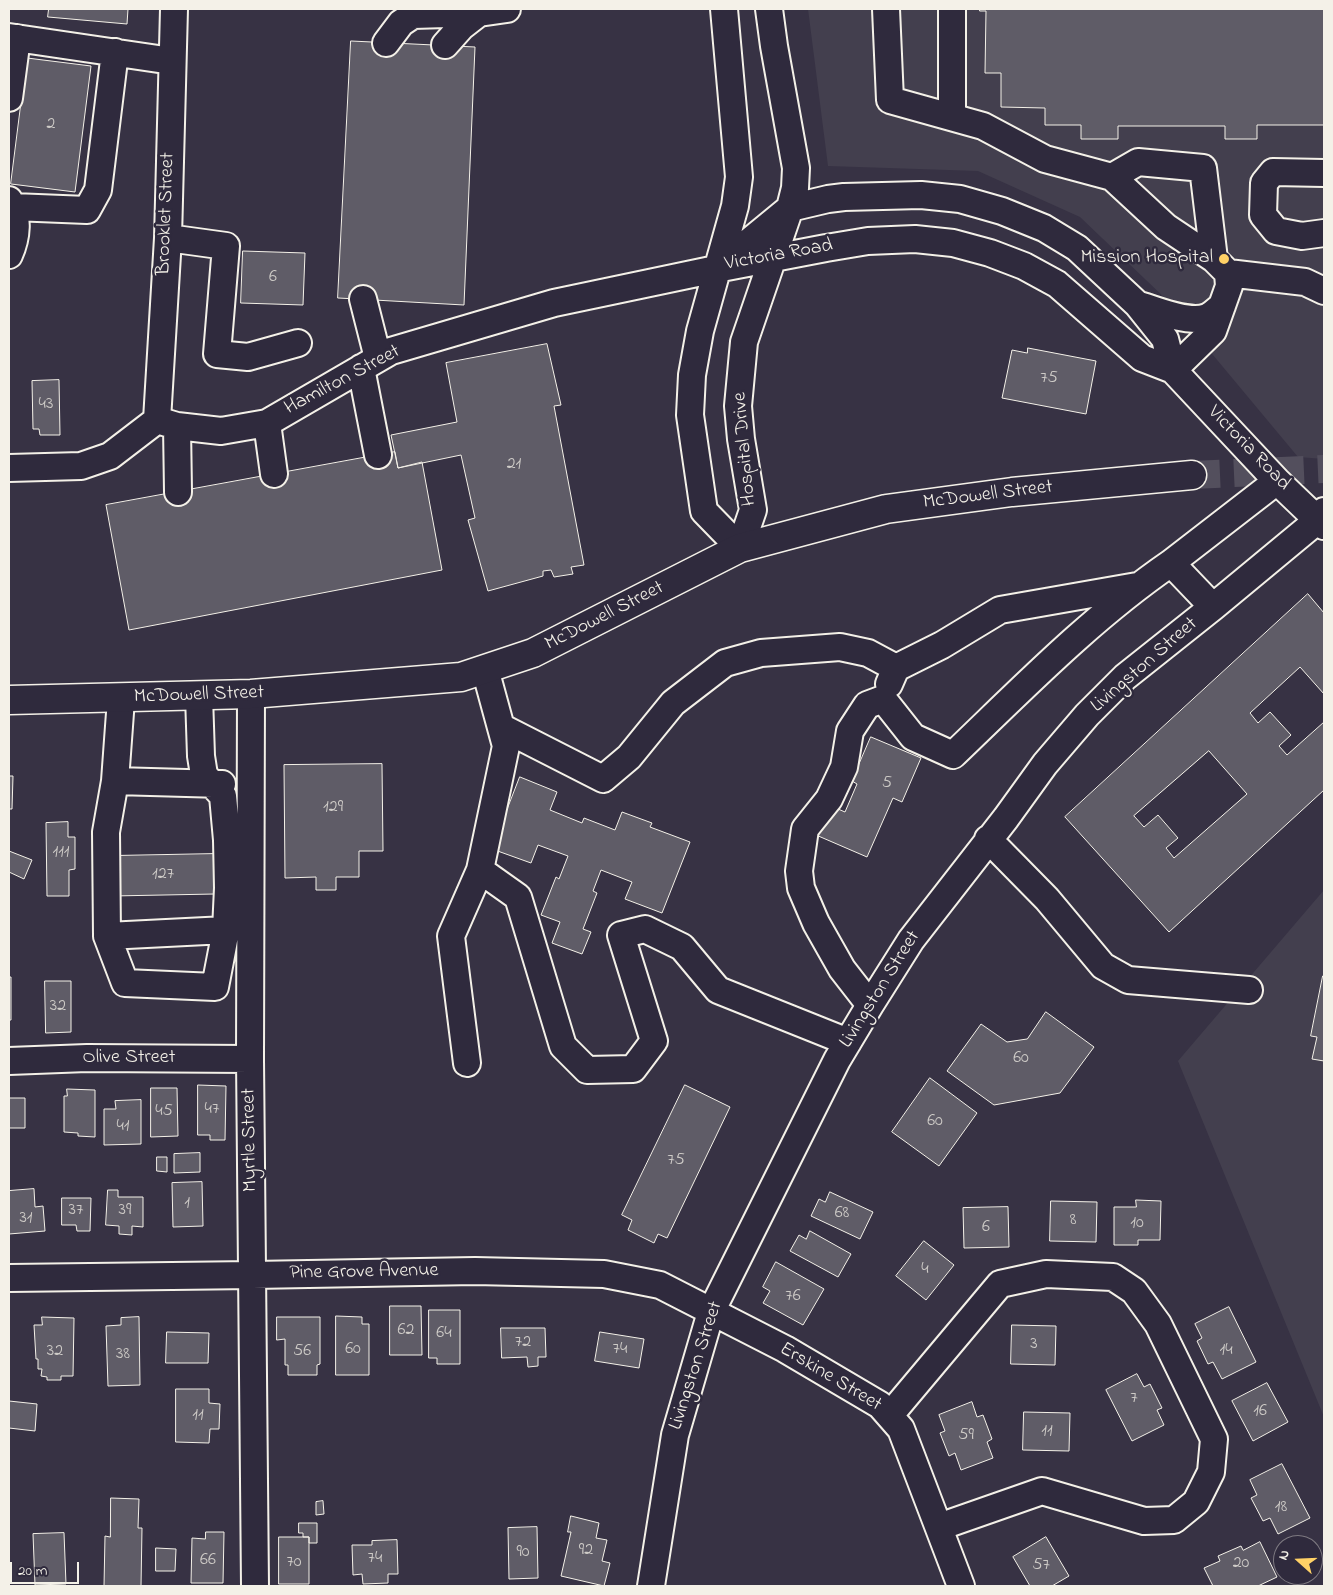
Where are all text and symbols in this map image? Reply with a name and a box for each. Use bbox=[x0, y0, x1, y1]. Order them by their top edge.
house number: 2 bbox=[47, 114, 55, 136]
street label: Brooklet Street bbox=[153, 152, 181, 276]
street label: Victoria Road bbox=[723, 235, 835, 277]
place label: Mission Hospital bbox=[1080, 247, 1213, 271]
marker: Mission Hospital bbox=[1217, 252, 1231, 266]
house number: 6 bbox=[269, 267, 277, 289]
street label: Hamilton Street bbox=[281, 341, 405, 421]
house number: 75 bbox=[1040, 368, 1058, 390]
street label: Hospital Drive bbox=[729, 391, 763, 507]
house number: 43 bbox=[39, 394, 53, 416]
street label: Victoria Road bbox=[1201, 401, 1295, 497]
house number: 21 bbox=[507, 454, 521, 476]
street label: McDowell Street bbox=[922, 476, 1054, 516]
street label: McDowell Street bbox=[542, 577, 668, 657]
street label: Livingston Street bbox=[1087, 613, 1203, 719]
street label: McDowell Street bbox=[133, 682, 265, 710]
house number: 5 bbox=[882, 773, 892, 795]
house number: 129 bbox=[323, 797, 343, 819]
house number: 111 bbox=[52, 842, 70, 864]
house number: 127 bbox=[152, 864, 174, 886]
street label: Livingston Street bbox=[835, 927, 927, 1053]
house number: 32 bbox=[50, 996, 66, 1018]
street label: Olive Street bbox=[83, 1047, 175, 1071]
house number: 60 bbox=[1013, 1048, 1029, 1070]
street label: Myrtle Street bbox=[238, 1088, 264, 1192]
house number: 47 bbox=[205, 1099, 219, 1121]
house number: 45 bbox=[155, 1101, 173, 1123]
house number: 60 bbox=[927, 1111, 943, 1133]
house number: 41 bbox=[116, 1116, 130, 1138]
house number: 75 bbox=[667, 1150, 685, 1172]
house number: 1 bbox=[184, 1193, 190, 1215]
house number: 37 bbox=[69, 1200, 83, 1222]
house number: 39 bbox=[119, 1200, 131, 1222]
house number: 68 bbox=[835, 1203, 849, 1225]
house number: 31 bbox=[19, 1208, 33, 1230]
house number: 8 bbox=[1070, 1210, 1076, 1232]
house number: 10 bbox=[1130, 1213, 1144, 1235]
house number: 6 bbox=[982, 1217, 990, 1239]
house number: 4 bbox=[921, 1259, 929, 1281]
street label: Pine Grove Avenue bbox=[289, 1260, 439, 1286]
house number: 76 bbox=[785, 1286, 801, 1308]
street label: Livingston Street bbox=[665, 1299, 729, 1433]
house number: 62 bbox=[398, 1320, 414, 1342]
house number: 64 bbox=[436, 1323, 452, 1345]
house number: 72 bbox=[515, 1332, 531, 1354]
house number: 3 bbox=[1030, 1334, 1038, 1356]
street label: Erskine Street bbox=[774, 1338, 886, 1418]
house number: 60 bbox=[345, 1339, 361, 1361]
house number: 74 bbox=[613, 1339, 627, 1361]
house number: 14 bbox=[1219, 1340, 1233, 1362]
house number: 32 bbox=[47, 1341, 63, 1363]
house number: 56 bbox=[293, 1341, 311, 1363]
house number: 38 bbox=[116, 1344, 130, 1366]
house number: 7 bbox=[1130, 1388, 1138, 1410]
house number: 16 bbox=[1253, 1401, 1267, 1423]
house number: 11 bbox=[192, 1405, 204, 1427]
house number: 11 bbox=[1041, 1421, 1053, 1443]
house number: 59 bbox=[958, 1425, 974, 1447]
house number: 18 bbox=[1275, 1497, 1287, 1519]
north arrow bbox=[1273, 1535, 1323, 1585]
house number: 92 bbox=[579, 1540, 593, 1562]
house number: 90 bbox=[516, 1542, 530, 1564]
text: N bbox=[1273, 1547, 1296, 1563]
house number: 74 bbox=[368, 1548, 382, 1570]
house number: 66 bbox=[200, 1550, 216, 1572]
scale bar bbox=[12, 1552, 81, 1584]
house number: 70 bbox=[286, 1552, 302, 1574]
house number: 20 bbox=[1233, 1553, 1249, 1575]
house number: 57 bbox=[1032, 1555, 1050, 1577]
text: 20 m bbox=[18, 1560, 47, 1582]

